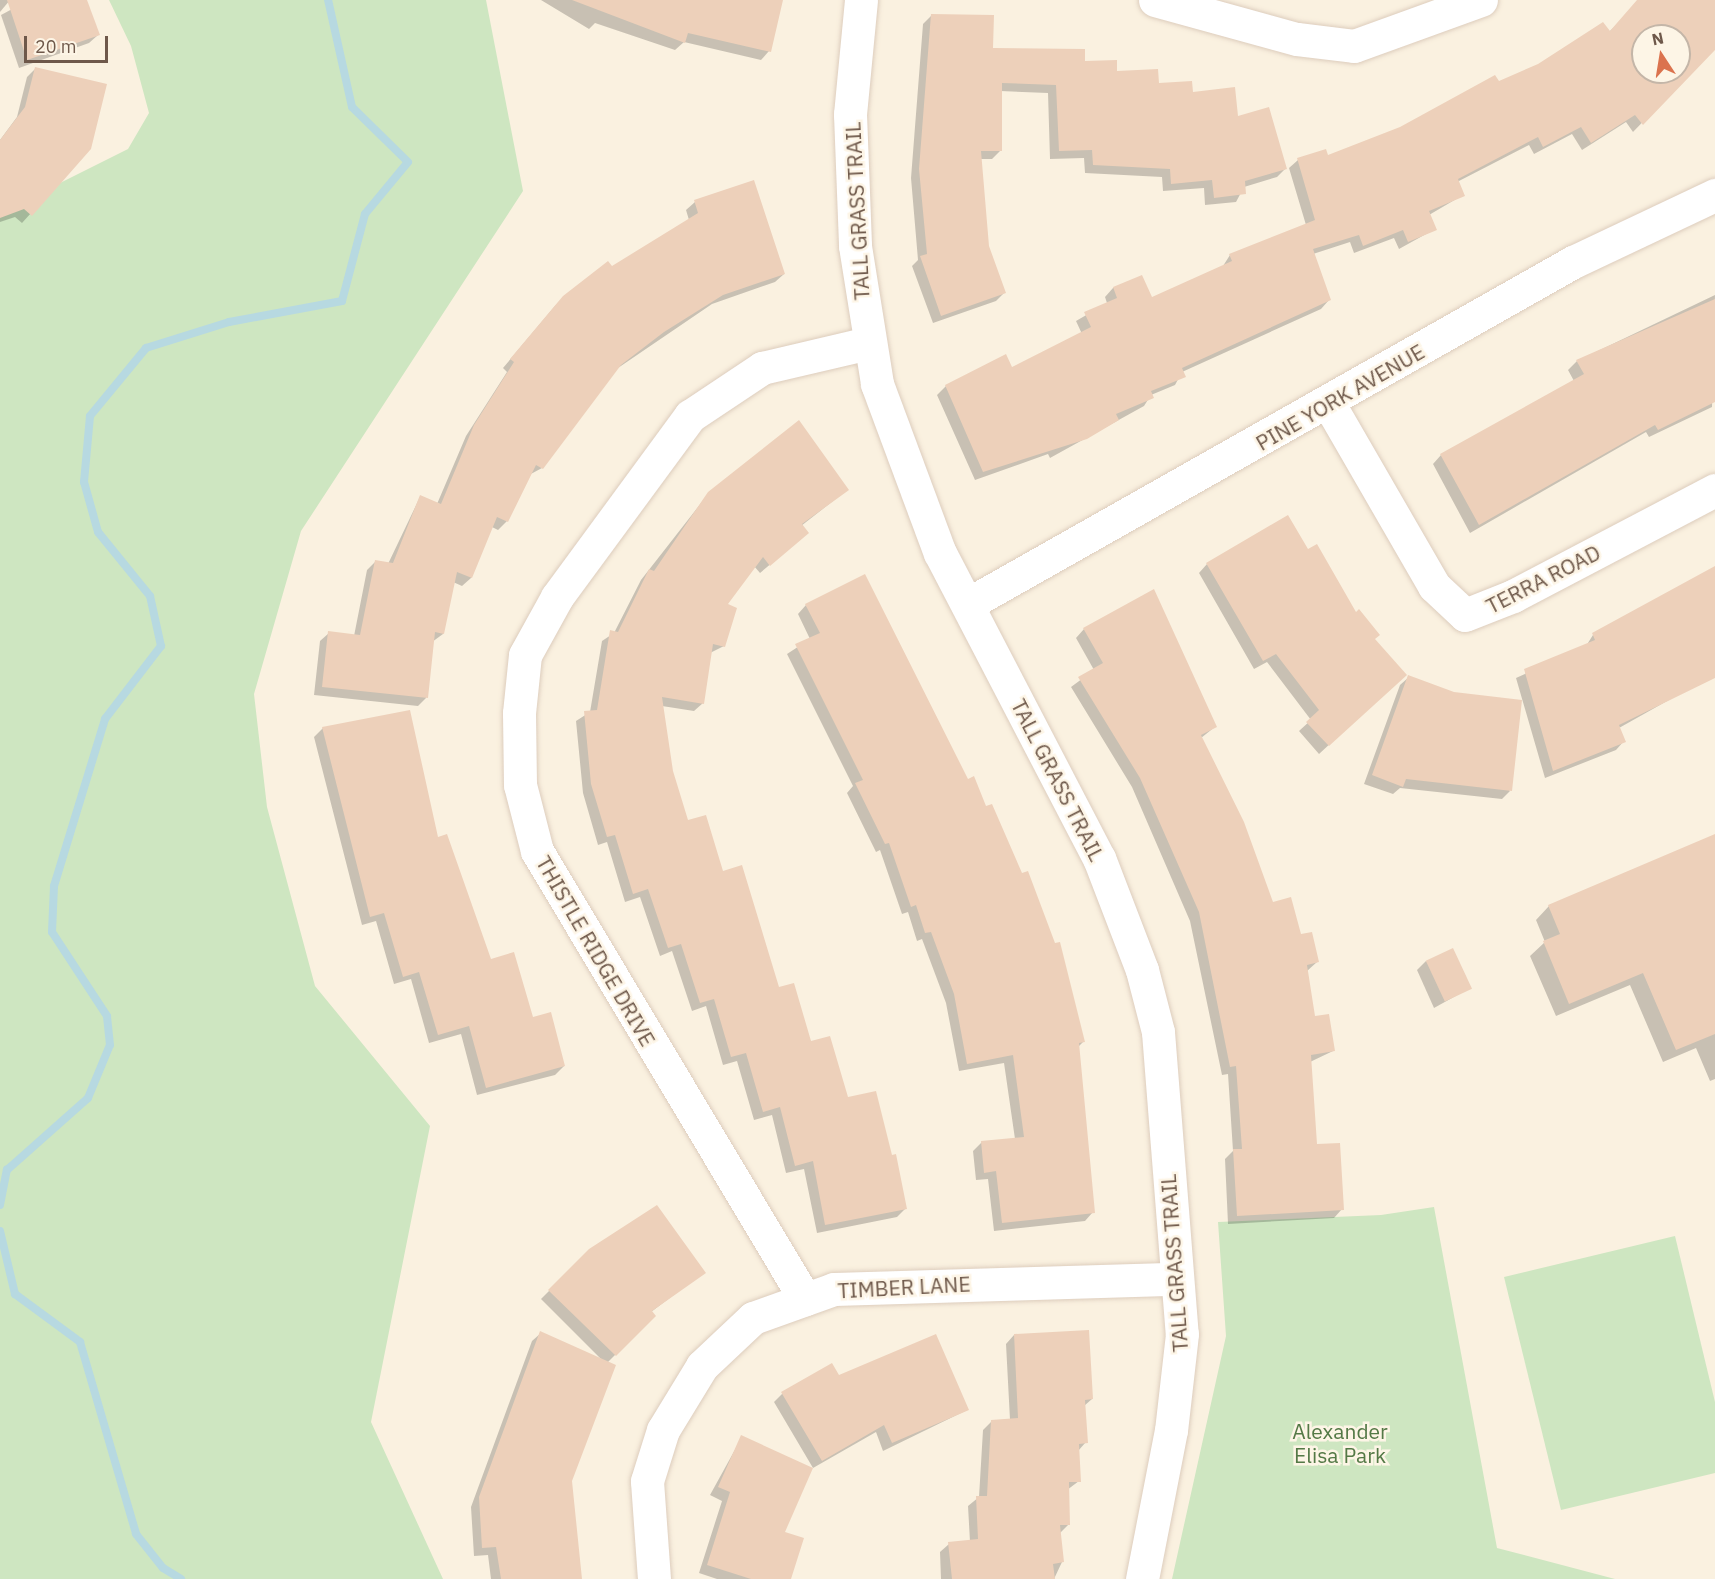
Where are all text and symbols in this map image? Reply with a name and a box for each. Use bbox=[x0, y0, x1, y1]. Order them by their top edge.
scale bar bbox=[27, 24, 111, 62]
north arrow bbox=[1631, 24, 1691, 84]
text: N bbox=[1650, 27, 1665, 49]
text: 20 m bbox=[35, 35, 77, 58]
street label: TALL GRASS TRAIL bbox=[840, 121, 874, 301]
street label: PINE YORK AVENUE bbox=[1251, 338, 1429, 456]
street label: TERRA ROAD bbox=[1482, 539, 1604, 619]
street label: TALL GRASS TRAIL bbox=[1006, 695, 1110, 865]
street label: THISTLE RIDGE DRIVE bbox=[531, 851, 661, 1051]
street label: TALL GRASS TRAIL bbox=[1155, 1173, 1193, 1353]
street label: TIMBER LANE bbox=[837, 1271, 971, 1303]
park label: Alexander Elisa Park bbox=[1292, 1418, 1388, 1468]

